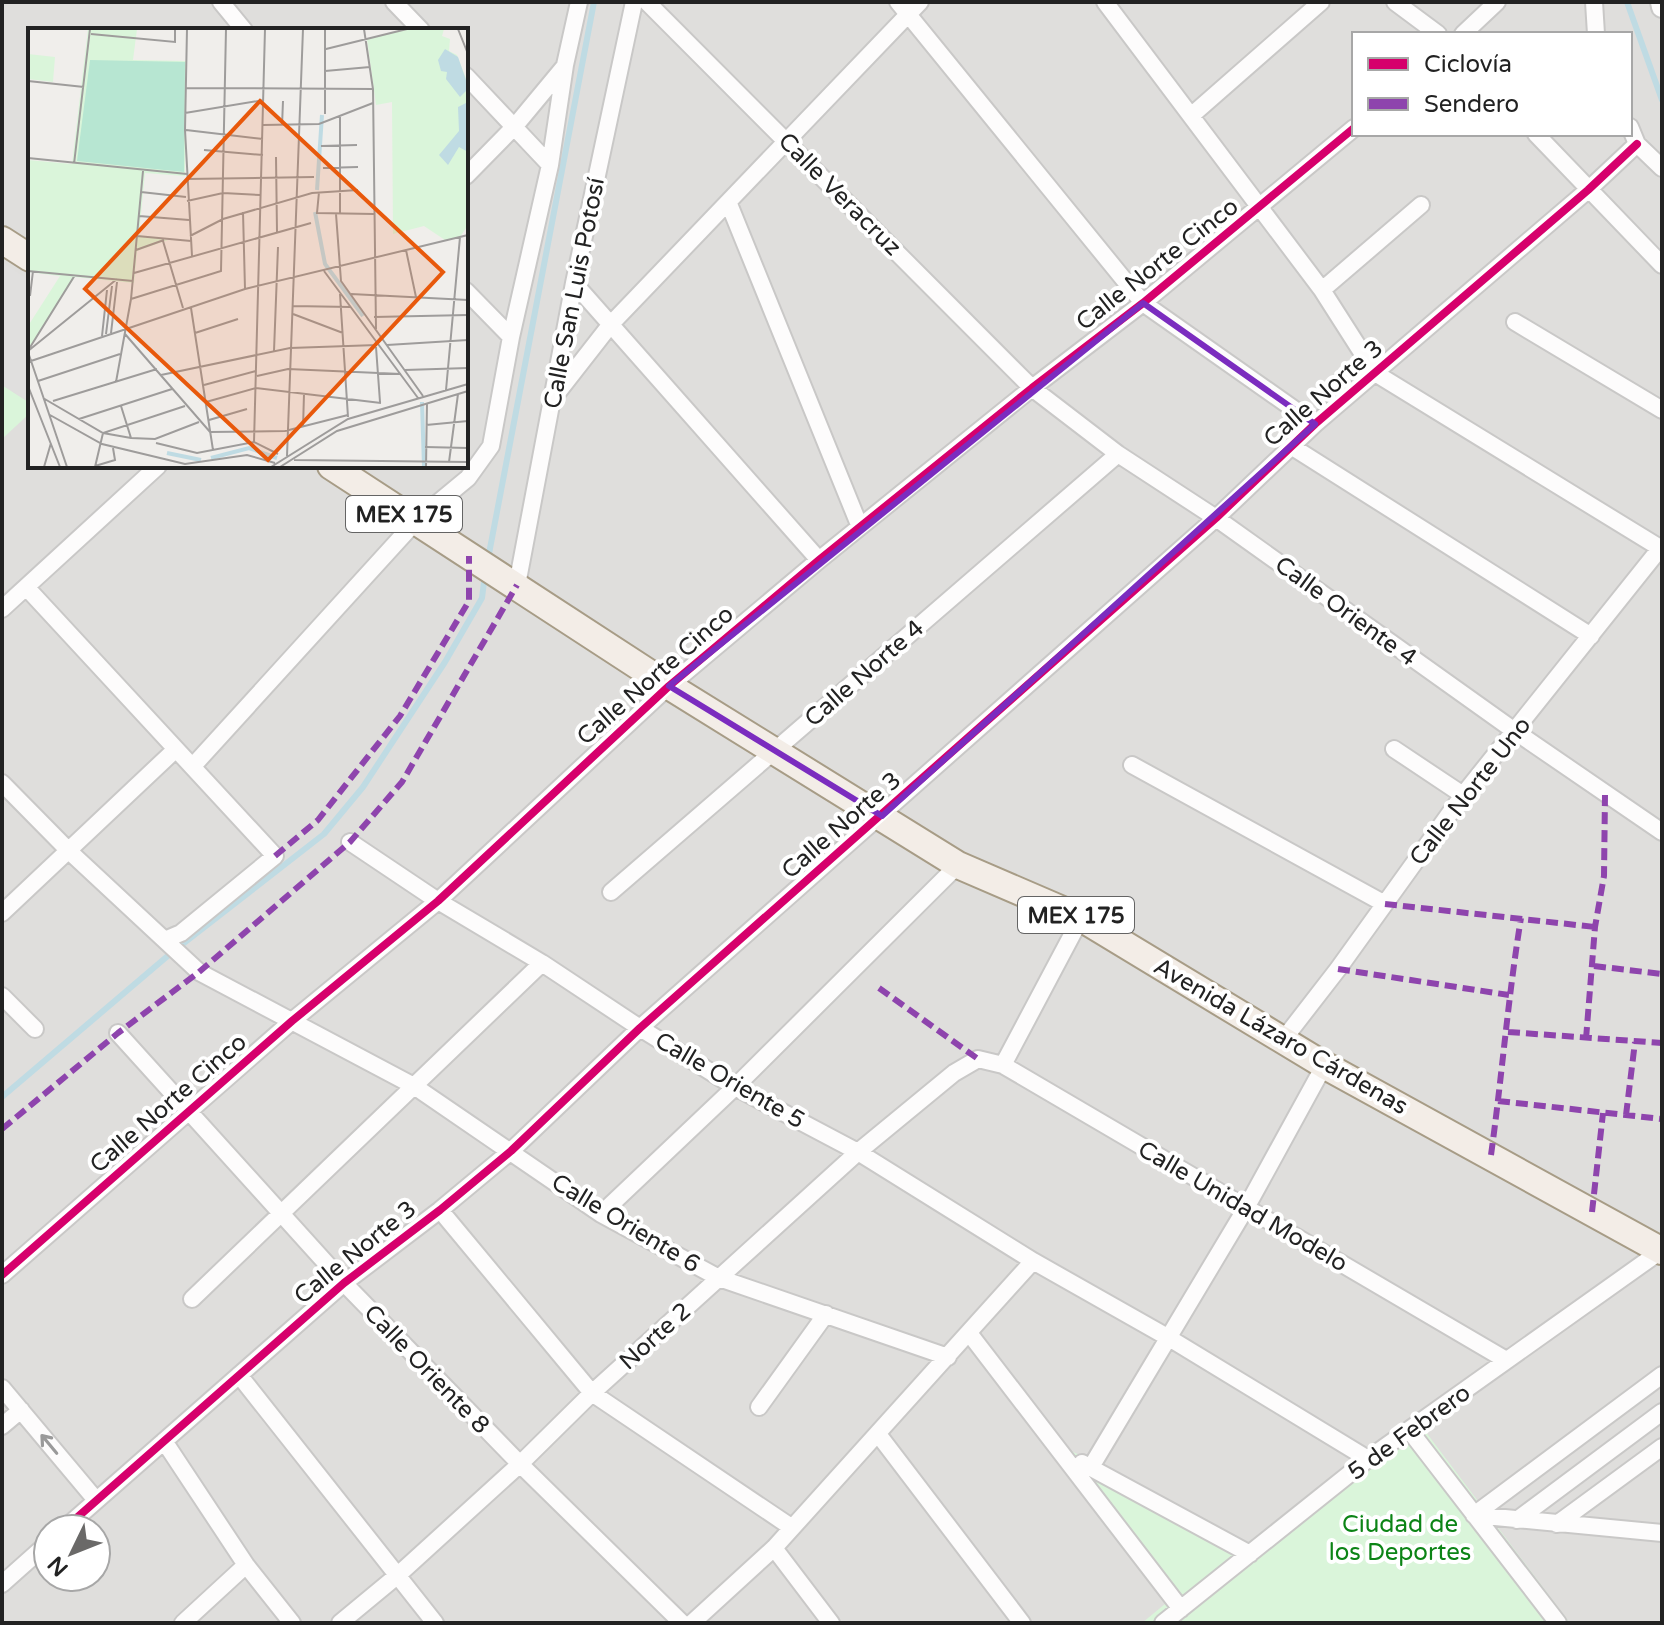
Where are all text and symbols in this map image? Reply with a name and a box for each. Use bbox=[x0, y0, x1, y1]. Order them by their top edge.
inset map bbox=[28, 28, 468, 468]
legend bbox=[1352, 32, 1632, 136]
text: Ciclovía bbox=[1424, 50, 1512, 79]
text: Sendero bbox=[1424, 90, 1519, 119]
street label: Calle Veracruz bbox=[772, 127, 907, 262]
street label: Calle San Luis Potosí bbox=[538, 175, 611, 411]
street label: Calle Norte Cinco bbox=[1070, 192, 1244, 337]
street label: Calle Norte 3 bbox=[1258, 334, 1389, 453]
road number: MEX 175 bbox=[346, 496, 462, 532]
street label: Calle Oriente 4 bbox=[1269, 550, 1422, 673]
street label: Calle Norte Cinco bbox=[571, 599, 740, 751]
street label: Calle Norte 4 bbox=[799, 614, 930, 733]
street label: Calle Norte Uno bbox=[1403, 711, 1537, 871]
street label: Calle Norte 3 bbox=[776, 766, 907, 885]
road number: MEX 175 bbox=[1018, 897, 1134, 933]
street label: Avenida Lázaro Cárdenas bbox=[1149, 952, 1413, 1121]
street label: Calle Oriente 5 bbox=[650, 1026, 810, 1135]
street label: Calle Norte Cinco bbox=[84, 1027, 253, 1179]
street label: Calle Unidad Modelo bbox=[1133, 1135, 1353, 1278]
street label: Calle Oriente 6 bbox=[546, 1168, 705, 1279]
street label: Calle Norte 3 bbox=[288, 1194, 422, 1310]
street label: Norte 2 bbox=[613, 1297, 697, 1376]
street label: Calle Oriente 8 bbox=[358, 1299, 495, 1440]
street label: 5 de Febrero bbox=[1342, 1378, 1476, 1487]
one-way arrow bbox=[40, 1434, 58, 1455]
park label: Ciudad de los Deportes bbox=[1329, 1510, 1471, 1567]
north arrow bbox=[32, 1513, 112, 1593]
text: N bbox=[43, 1551, 74, 1581]

